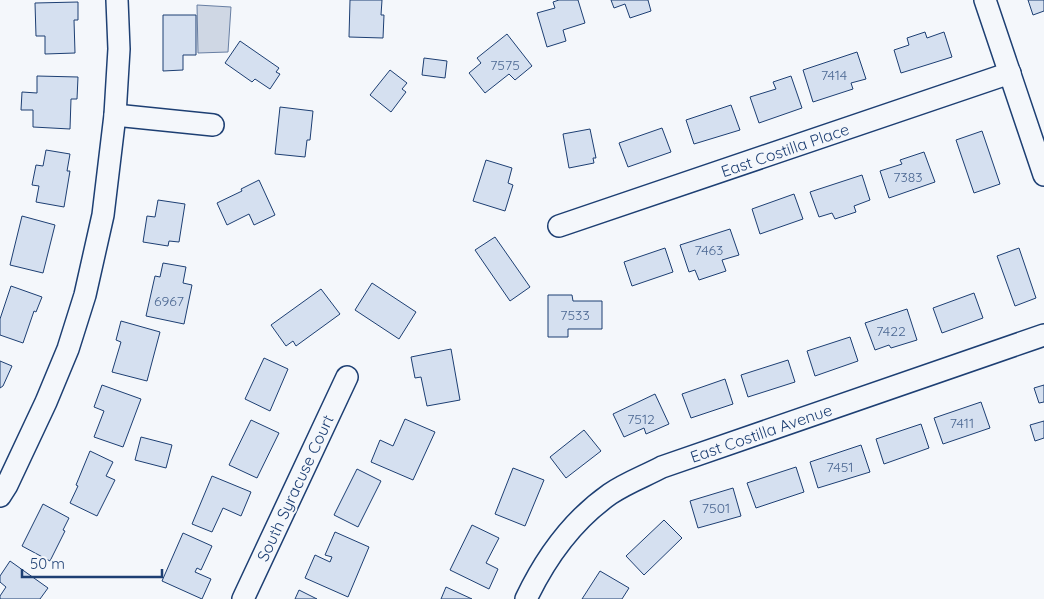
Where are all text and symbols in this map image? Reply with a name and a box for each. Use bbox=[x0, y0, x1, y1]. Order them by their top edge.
house number: 7575 bbox=[490, 56, 520, 74]
house number: 7414 bbox=[821, 66, 847, 84]
street label: East Costilla Place bbox=[718, 119, 852, 181]
house number: 7383 bbox=[893, 168, 923, 186]
house number: 7463 bbox=[695, 241, 723, 259]
house number: 6967 bbox=[154, 292, 184, 310]
house number: 7533 bbox=[560, 306, 590, 324]
house number: 7422 bbox=[876, 322, 906, 340]
street label: East Costilla Avenue bbox=[687, 399, 835, 467]
house number: 7512 bbox=[627, 410, 655, 428]
street label: South Syracuse Court bbox=[252, 411, 338, 565]
house number: 7411 bbox=[950, 414, 974, 432]
house number: 7451 bbox=[827, 458, 853, 476]
house number: 7501 bbox=[702, 499, 730, 517]
scale bar bbox=[22, 546, 162, 578]
text: 50 m bbox=[30, 554, 65, 573]

